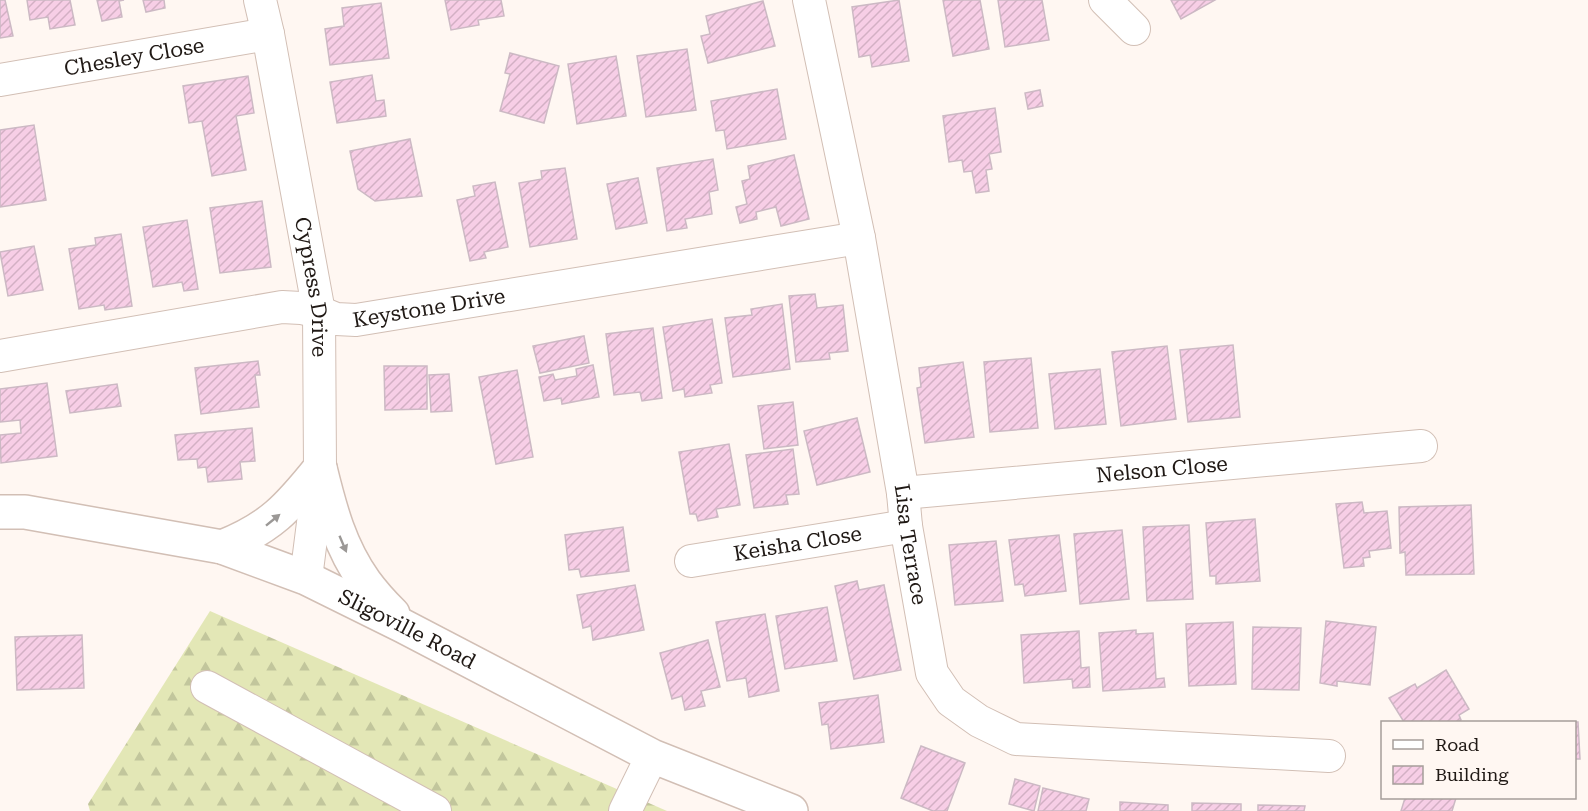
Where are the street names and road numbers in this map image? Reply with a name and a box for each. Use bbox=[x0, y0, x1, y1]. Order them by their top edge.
street label: Chesley Close bbox=[62, 33, 206, 81]
street label: Cypress Drive bbox=[290, 215, 332, 357]
street label: Keystone Drive bbox=[351, 284, 507, 332]
street label: Nelson Close bbox=[1095, 452, 1229, 487]
street label: Lisa Terrace bbox=[890, 482, 932, 607]
street label: Keisha Close bbox=[732, 521, 863, 566]
street label: Sligoville Road bbox=[335, 584, 480, 674]

